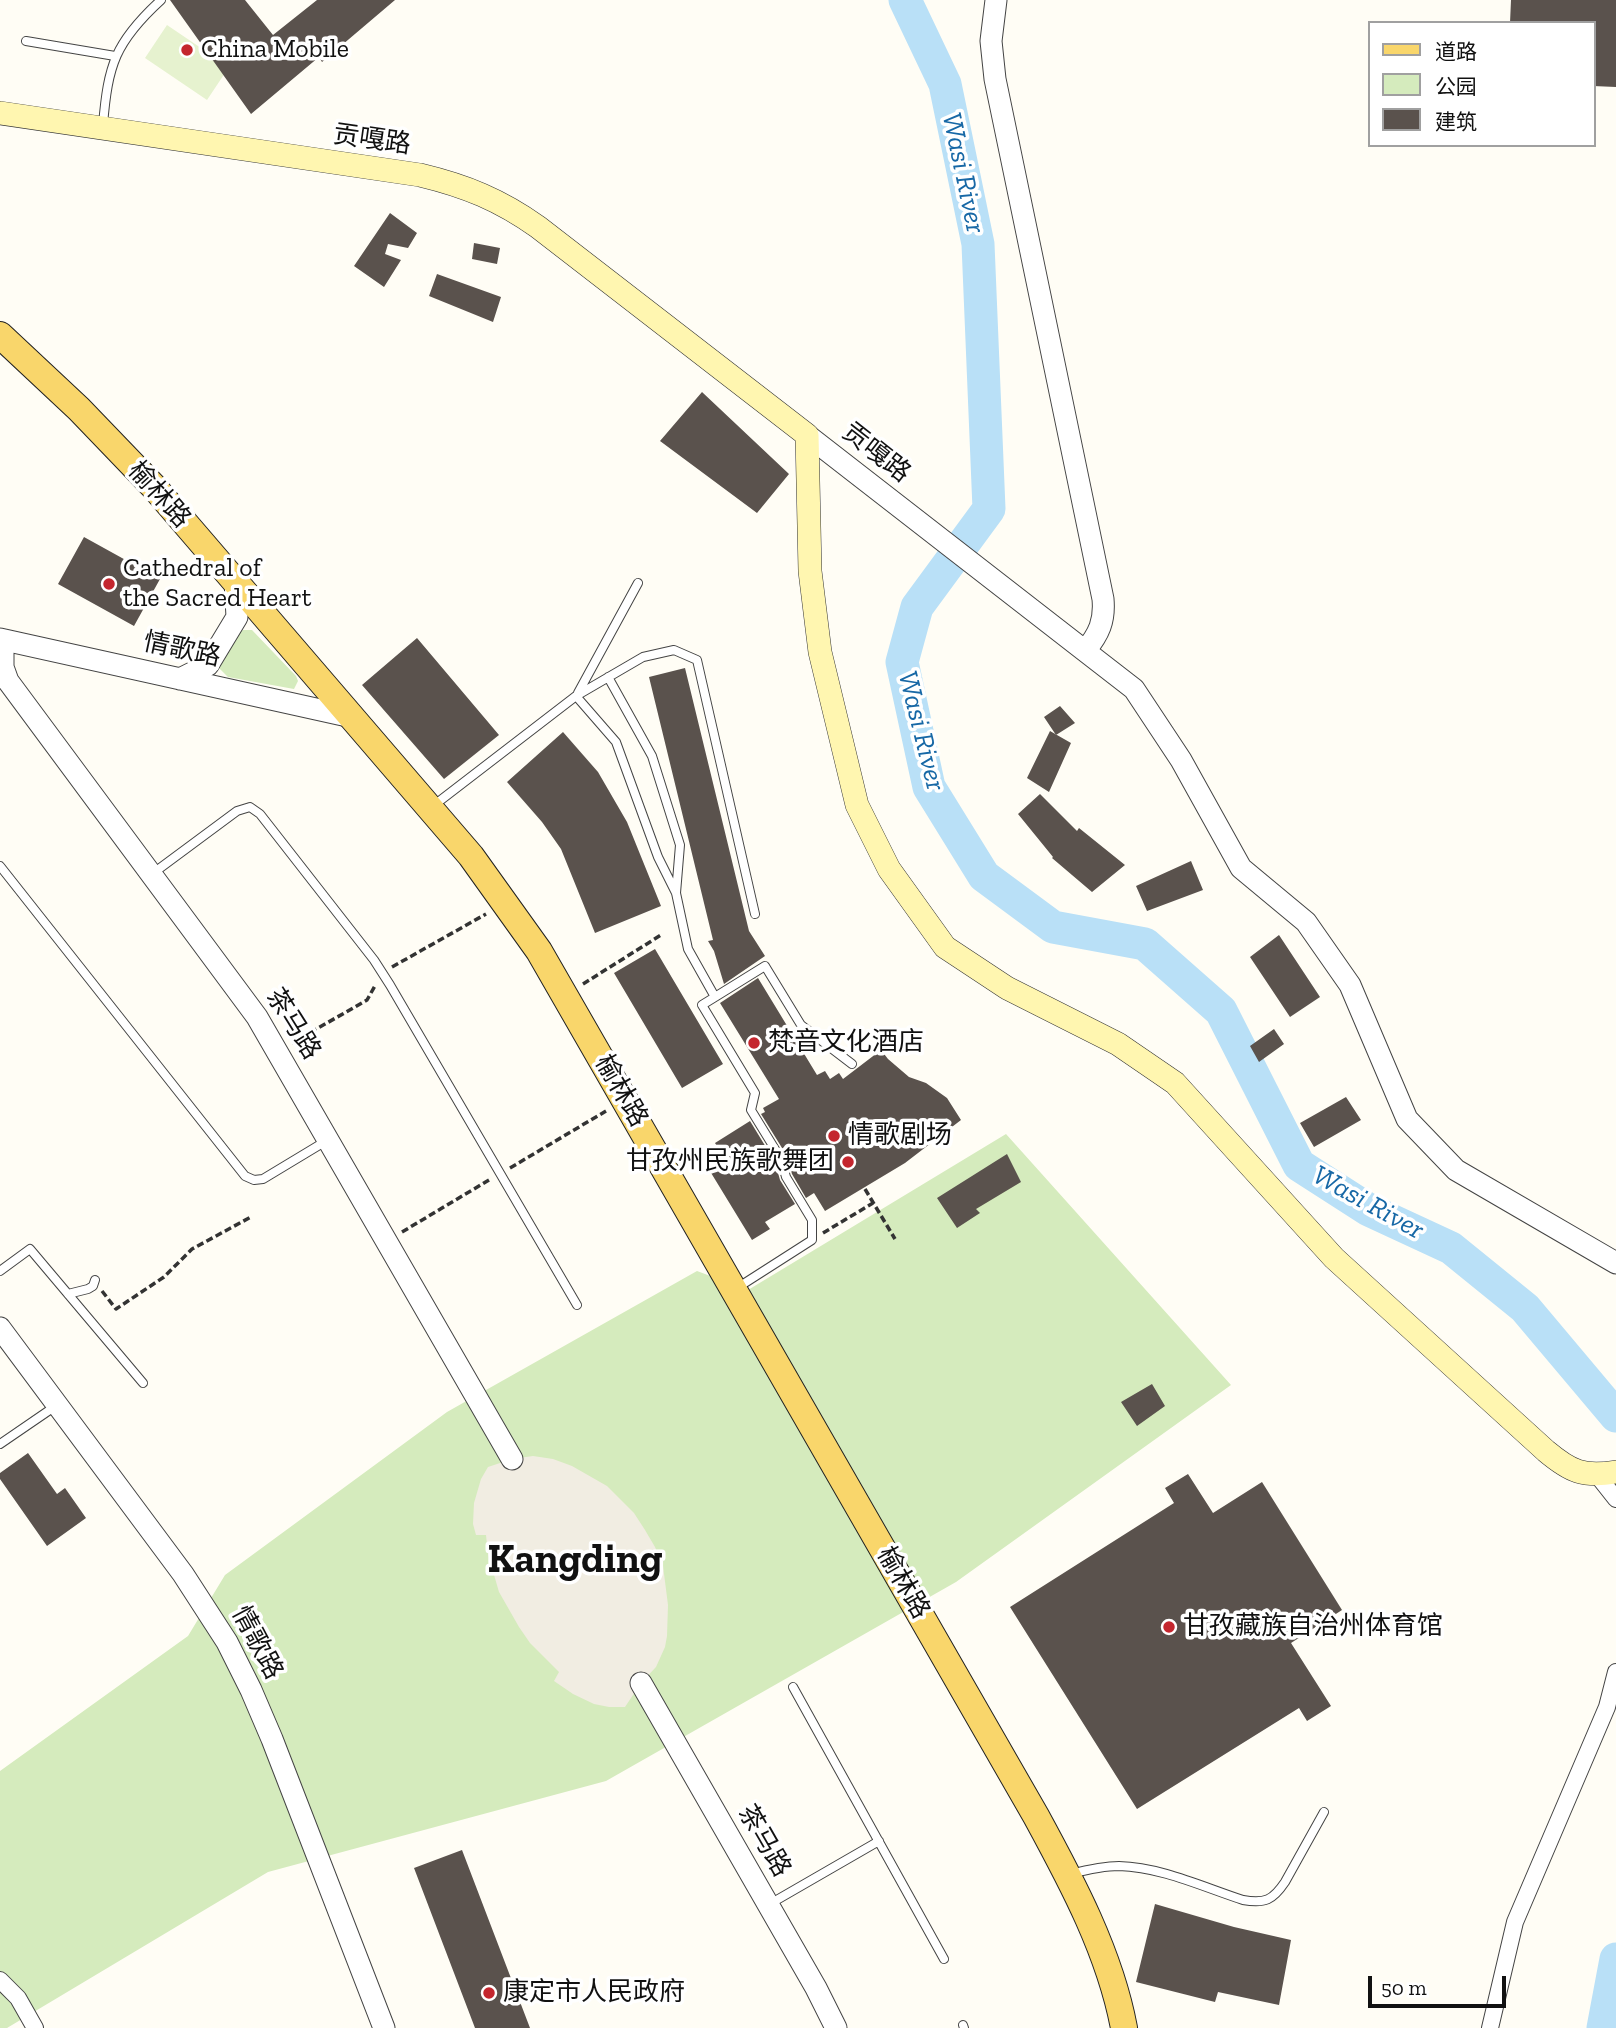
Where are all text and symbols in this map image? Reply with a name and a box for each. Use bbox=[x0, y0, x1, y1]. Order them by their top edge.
legend bbox=[1368, 21, 1595, 147]
place label: China Mobile bbox=[201, 34, 349, 66]
text: 道路 bbox=[1435, 39, 1477, 64]
marker: China Mobile bbox=[179, 42, 195, 58]
text: 公园 bbox=[1435, 74, 1477, 99]
text: 建筑 bbox=[1435, 109, 1477, 134]
water label: Wasi River bbox=[934, 110, 992, 236]
street label: 贡嘎路 bbox=[331, 119, 413, 161]
street label: 贡嘎路 bbox=[836, 417, 916, 489]
street label: 榆林路 bbox=[121, 456, 197, 534]
place label: Cathedral of the Sacred Heart bbox=[123, 553, 311, 614]
marker: Cathedral of the Sacred Heart bbox=[101, 576, 117, 592]
street label: 情歌路 bbox=[141, 627, 223, 673]
water label: Wasi River bbox=[890, 668, 952, 794]
street label: 茶马路 bbox=[259, 983, 327, 1065]
place label: 梵音文化酒店 bbox=[768, 1027, 924, 1059]
marker: 梵音文化酒店 bbox=[746, 1035, 762, 1051]
street label: 榆林路 bbox=[588, 1049, 654, 1133]
place label: 情歌剧场 bbox=[848, 1120, 952, 1152]
marker: 情歌剧场 bbox=[826, 1128, 842, 1144]
place label: 甘孜州民族歌舞团 bbox=[626, 1146, 834, 1178]
marker: 甘孜州民族歌舞团 bbox=[840, 1154, 856, 1170]
water label: Wasi River bbox=[1306, 1159, 1430, 1247]
district label: Kangding bbox=[488, 1537, 662, 1585]
street label: 榆林路 bbox=[870, 1541, 936, 1625]
street label: 情歌路 bbox=[225, 1601, 289, 1685]
place label: 甘孜藏族自治州体育馆 bbox=[1183, 1611, 1443, 1643]
marker: 甘孜藏族自治州体育馆 bbox=[1161, 1619, 1177, 1635]
street label: 茶马路 bbox=[731, 1799, 797, 1883]
scale bar bbox=[1371, 1962, 1509, 2006]
text: 50 m bbox=[1381, 1975, 1427, 2000]
place label: 康定市人民政府 bbox=[503, 1977, 685, 2009]
marker: 康定市人民政府 bbox=[481, 1985, 497, 2001]

